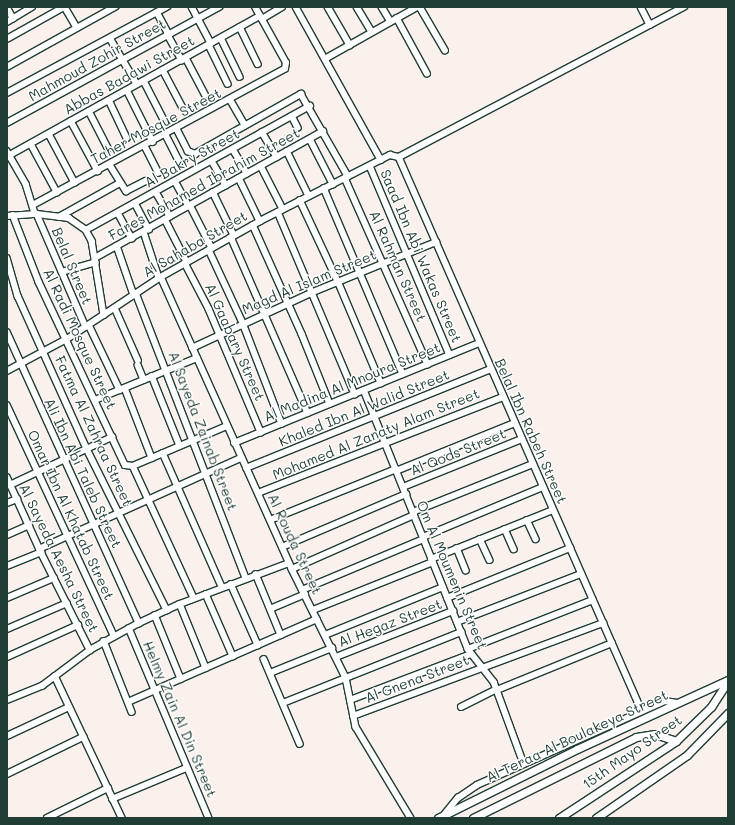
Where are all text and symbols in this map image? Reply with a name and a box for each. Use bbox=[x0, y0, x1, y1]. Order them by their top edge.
street label: Mahmoud Zohir Street bbox=[25, 15, 169, 105]
street label: Abbas Badawi Street bbox=[61, 32, 197, 118]
street label: Taher Mosque Street bbox=[88, 85, 224, 167]
street label: Fares Mohamed Ibrahim Street bbox=[105, 124, 303, 244]
street label: Al Bakry Street bbox=[142, 125, 242, 191]
street label: Saad Ibn Abi Wakas Street bbox=[377, 167, 465, 345]
street label: Al Sahaba Street bbox=[140, 207, 250, 281]
street label: Al Rahman Street bbox=[366, 208, 430, 324]
street label: Belal Street bbox=[48, 225, 96, 307]
street label: Magd Al Islam Street bbox=[239, 246, 379, 318]
street label: Al Radi Mosque Street bbox=[40, 266, 120, 412]
street label: Al Gaabary Street bbox=[202, 281, 268, 403]
street label: Al Madina Al Mnoura Street bbox=[261, 339, 443, 425]
street label: Al Sayeda Zainab Street bbox=[165, 349, 241, 513]
street label: Fatma Al Zahraa Street bbox=[52, 353, 136, 509]
street label: Belal Ibn Rabeh Street bbox=[491, 356, 571, 506]
street label: Khaled Ibn Al Walid Street bbox=[276, 366, 452, 450]
street label: Mohamed Al Zanaty Alam Street bbox=[270, 385, 482, 483]
street label: Ali Ibn Abi Taleb Street bbox=[41, 395, 125, 551]
street label: Al Qods Street bbox=[408, 425, 508, 479]
street label: Omar Ibn Al Khatab Street bbox=[24, 427, 118, 603]
street label: Al Sayeda Aesha Street bbox=[16, 481, 102, 635]
street label: Al Rouda Street bbox=[264, 491, 326, 597]
street label: Om Al Moumenin Street bbox=[413, 498, 491, 652]
street label: Al Hegaz Street bbox=[336, 595, 444, 651]
street label: Helmy Zain Al Din Street bbox=[139, 638, 221, 800]
street label: Al Gnena Street bbox=[363, 651, 471, 707]
street label: Al Teraa Al Boulakeya Street bbox=[483, 686, 671, 786]
street label: 15th Mayo Street bbox=[579, 711, 685, 793]

